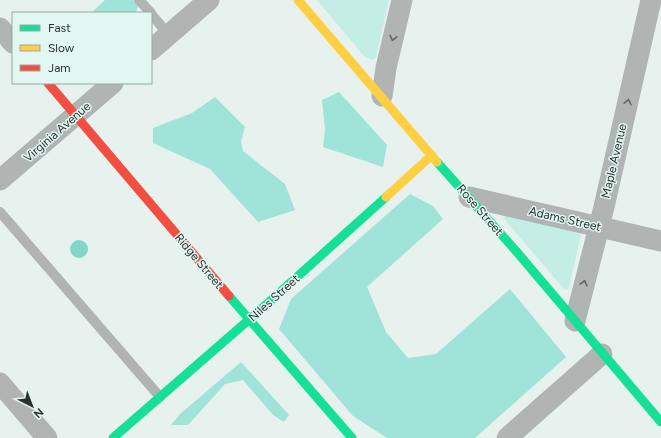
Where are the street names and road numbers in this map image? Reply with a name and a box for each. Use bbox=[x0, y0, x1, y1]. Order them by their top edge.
street label: Virginia Avenue bbox=[21, 99, 94, 165]
street label: Maple Avenue bbox=[599, 122, 629, 200]
street label: Rose Street bbox=[454, 182, 506, 239]
street label: Adams Street bbox=[528, 204, 603, 234]
street label: Ridge Street bbox=[172, 231, 226, 292]
street label: Niles Street bbox=[246, 271, 303, 324]

